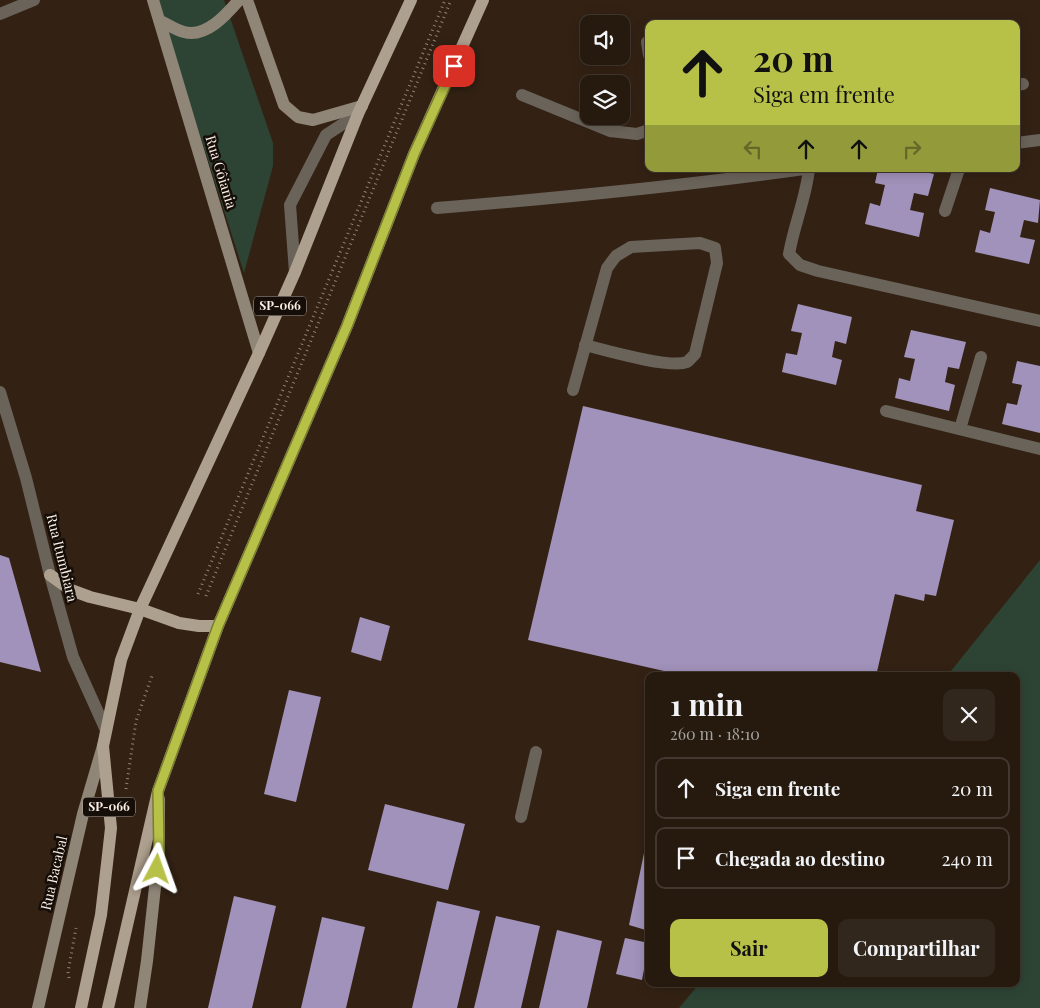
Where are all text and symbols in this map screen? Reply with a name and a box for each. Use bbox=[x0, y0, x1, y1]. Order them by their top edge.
map controls bbox=[580, 15, 630, 125]
button: sound bbox=[580, 15, 630, 65]
text: 20 m bbox=[753, 34, 834, 81]
icon: ahead bbox=[670, 40, 735, 105]
pin bbox=[433, 45, 475, 87]
icon: arrive bbox=[440, 52, 468, 80]
button: layers bbox=[580, 75, 630, 125]
text: Siga em frente bbox=[753, 79, 895, 109]
street label: Rua Gôiania bbox=[201, 133, 242, 211]
icon: left bbox=[739, 135, 767, 163]
icon: ahead bbox=[792, 135, 820, 163]
icon: ahead bbox=[845, 135, 873, 163]
icon: right bbox=[898, 135, 926, 163]
road number: SP-066 bbox=[254, 296, 306, 316]
street label: Rua Itumbiara bbox=[42, 512, 83, 604]
text: 1 min bbox=[670, 684, 744, 724]
button: close bbox=[943, 689, 995, 741]
text: 260 m · 18:10 bbox=[670, 723, 760, 744]
icon: ahead bbox=[672, 774, 700, 802]
text: Siga em frente bbox=[715, 775, 840, 801]
text: 20 m bbox=[951, 775, 993, 801]
road number: SP-066 bbox=[83, 798, 135, 816]
street label: Rua Bacabal bbox=[36, 834, 71, 912]
position arrow bbox=[130, 842, 182, 894]
icon: arrive bbox=[672, 844, 700, 872]
text: Chegada ao destino bbox=[715, 845, 885, 871]
text: 240 m bbox=[942, 845, 993, 871]
button: Sair bbox=[670, 919, 828, 977]
button: Compartilhar bbox=[838, 919, 995, 977]

